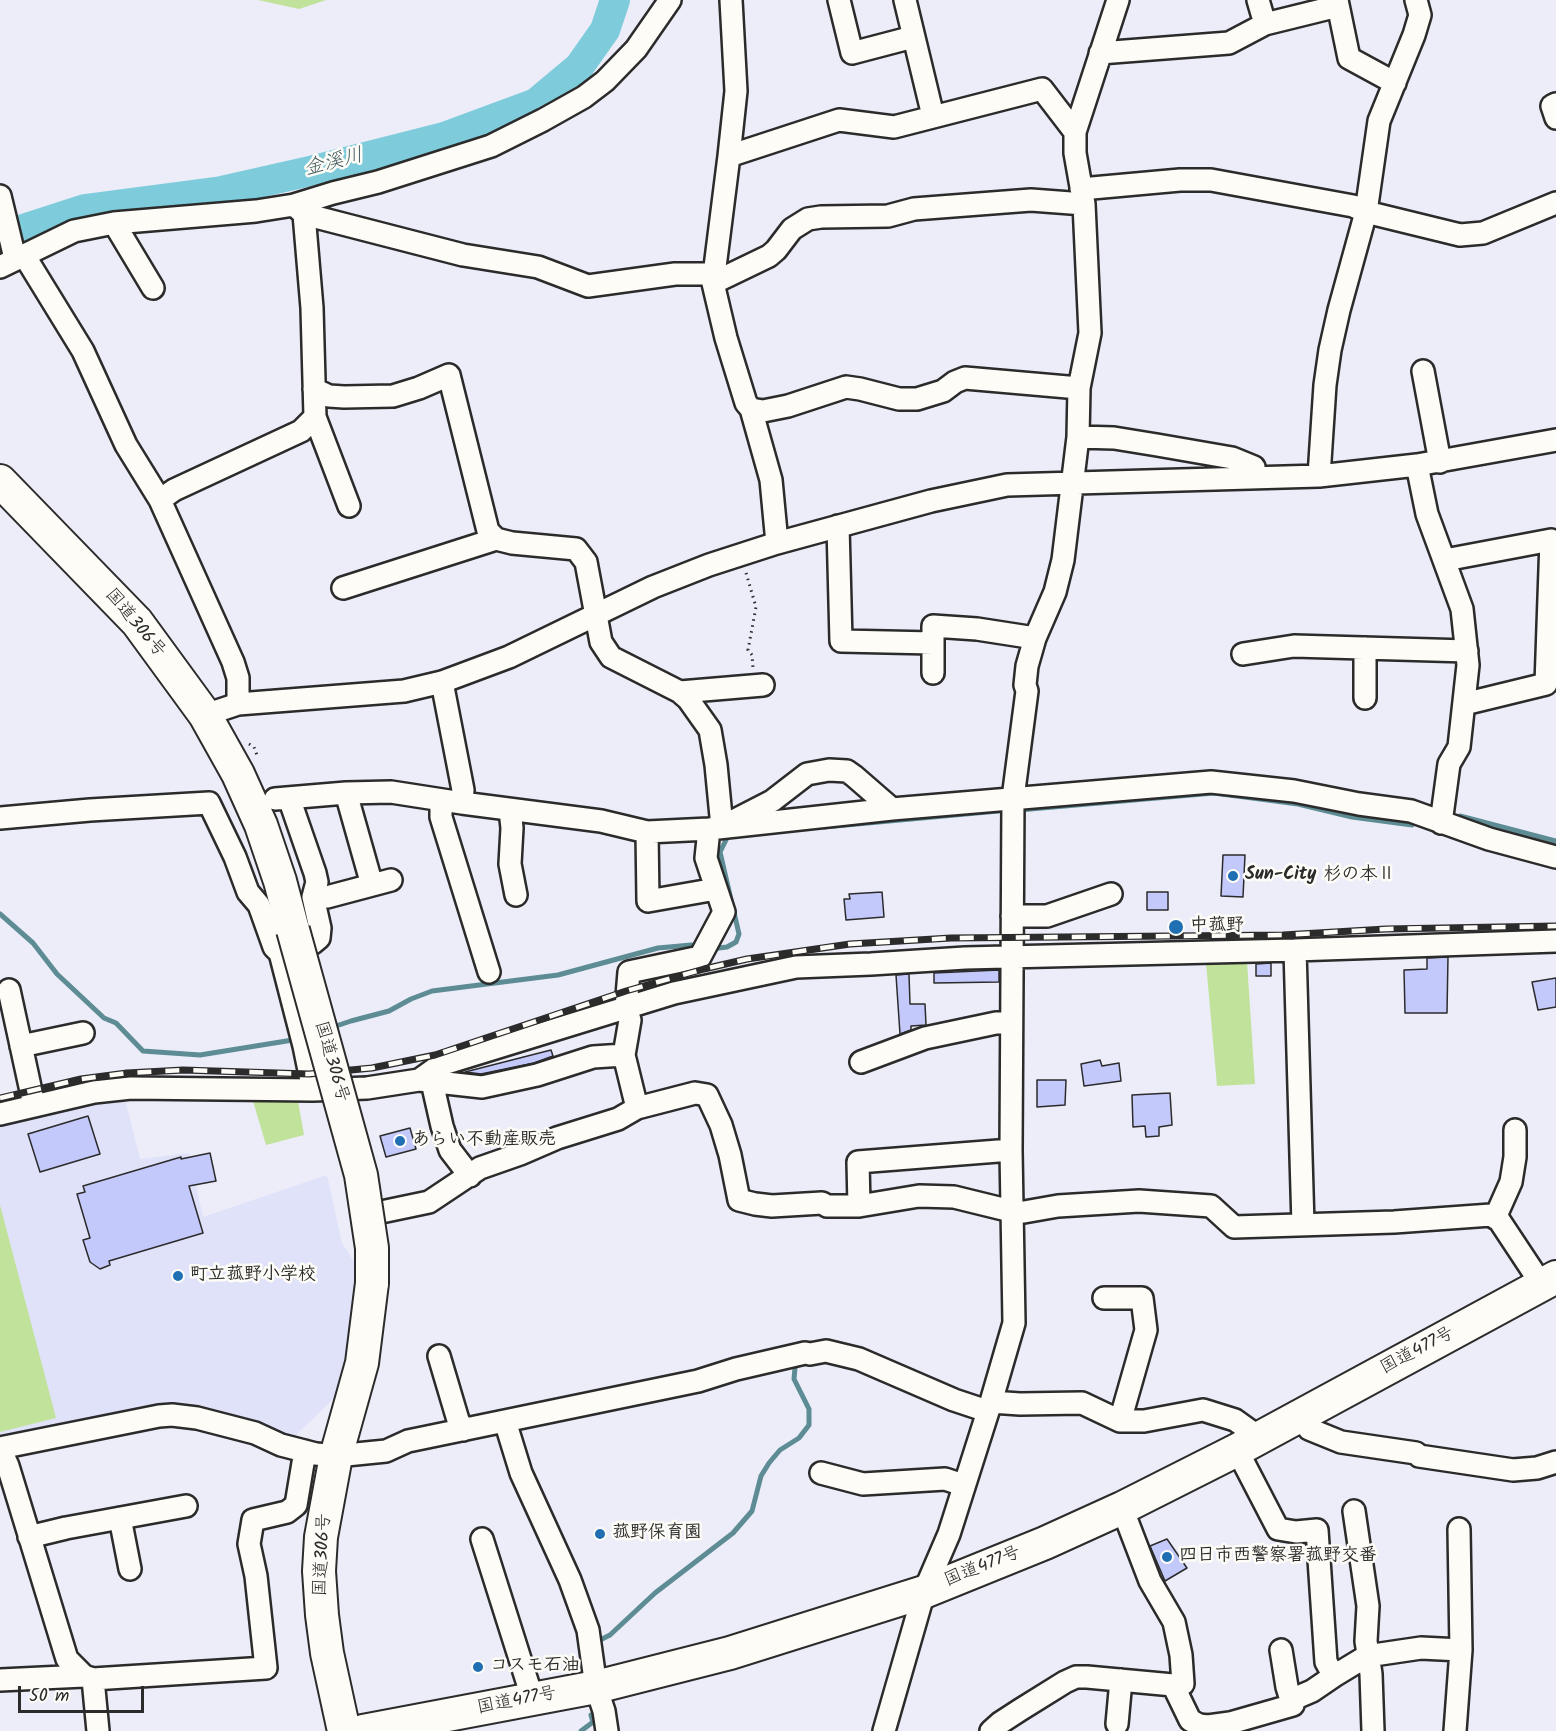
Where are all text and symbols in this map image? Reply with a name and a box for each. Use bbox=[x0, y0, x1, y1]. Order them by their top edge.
water label: 金溪川 bbox=[302, 145, 366, 183]
street label: 国道306号 bbox=[99, 585, 169, 663]
place label: Sun-City 杉の本Ⅱ bbox=[1245, 865, 1395, 887]
marker: Sun-City 杉の本Ⅱ bbox=[1226, 869, 1240, 883]
place label: 中菰野 bbox=[1190, 916, 1244, 938]
marker: 中菰野 bbox=[1167, 918, 1185, 936]
street label: 国道306号 bbox=[308, 1019, 352, 1105]
place label: あらい不動産販売 bbox=[412, 1130, 556, 1152]
marker: あらい不動産販売 bbox=[393, 1134, 407, 1148]
place label: 町立菰野小学校 bbox=[190, 1265, 316, 1287]
marker: 町立菰野小学校 bbox=[171, 1269, 185, 1283]
street label: 国道477号 bbox=[1377, 1324, 1459, 1380]
street label: 国道306号 bbox=[311, 1513, 337, 1597]
place label: 菰野保育園 bbox=[612, 1523, 702, 1545]
marker: 菰野保育園 bbox=[593, 1527, 607, 1541]
street label: 国道477号 bbox=[942, 1543, 1024, 1593]
place label: 四日市西警察署菰野交番 bbox=[1179, 1546, 1377, 1568]
marker: 四日市西警察署菰野交番 bbox=[1160, 1550, 1174, 1564]
place label: コスモ石油 bbox=[490, 1656, 580, 1678]
marker: コスモ石油 bbox=[471, 1660, 485, 1674]
scale bar bbox=[21, 1674, 147, 1712]
text: 50 m bbox=[29, 1682, 69, 1711]
street label: 国道477号 bbox=[475, 1684, 559, 1720]

